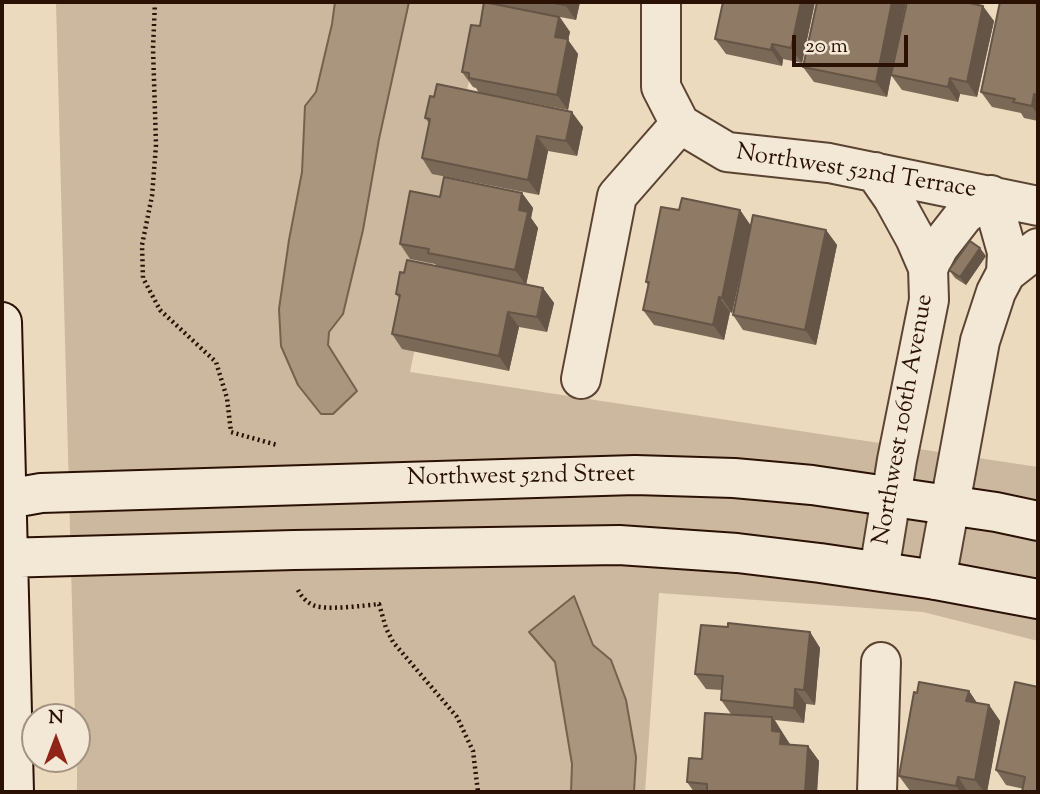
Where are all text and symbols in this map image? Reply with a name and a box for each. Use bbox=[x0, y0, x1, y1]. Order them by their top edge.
scale bar bbox=[795, 21, 911, 65]
text: 20 m bbox=[805, 32, 848, 62]
street label: Northwest 52nd Terrace bbox=[734, 140, 978, 206]
street label: Northwest 106th Avenue bbox=[869, 292, 941, 548]
street label: Northwest 52nd Street bbox=[407, 462, 635, 494]
north arrow bbox=[21, 703, 91, 773]
text: N bbox=[48, 705, 64, 732]

